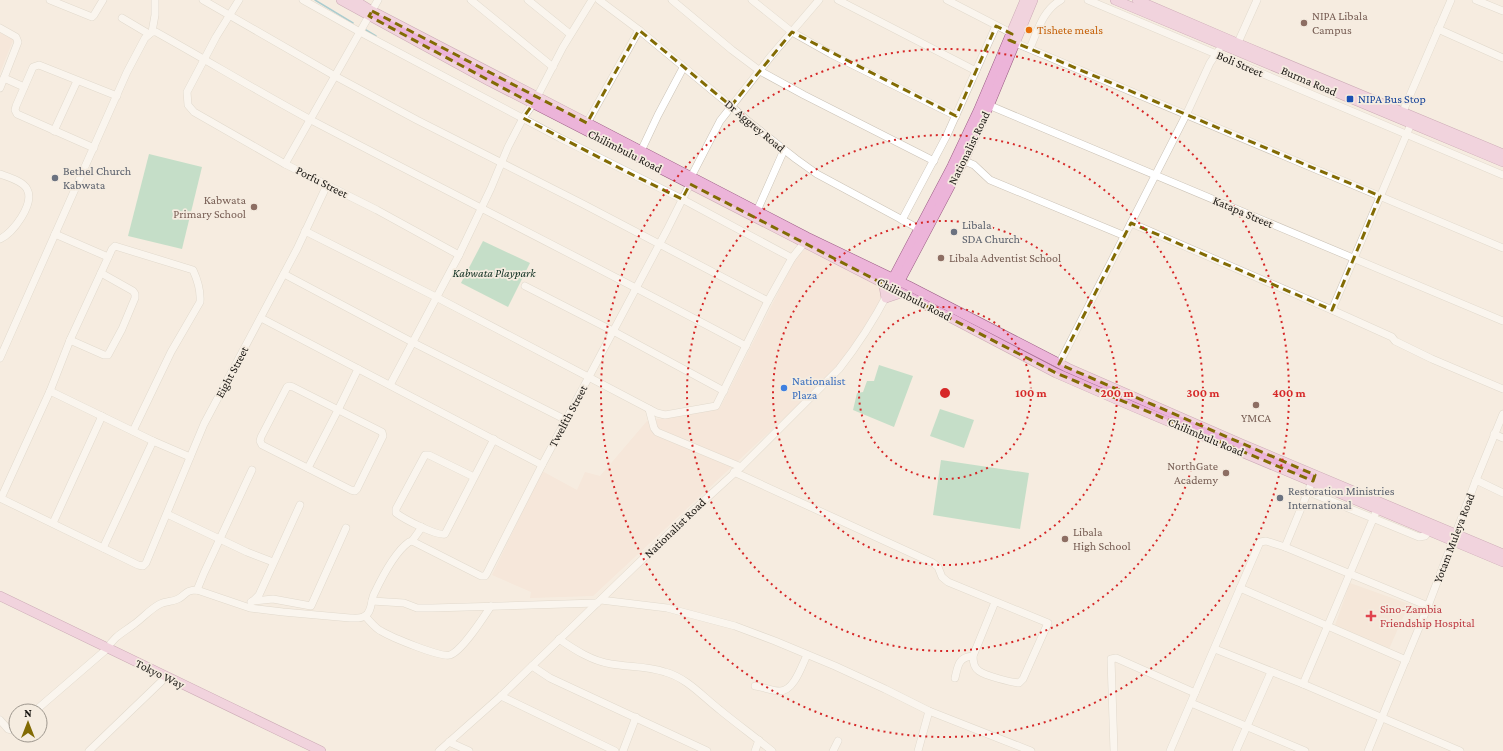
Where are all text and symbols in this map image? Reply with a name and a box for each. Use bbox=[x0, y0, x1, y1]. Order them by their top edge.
place label: NIPA Libala Campus bbox=[1312, 9, 1368, 37]
marker: NIPA Libala Campus bbox=[1299, 18, 1309, 28]
place label: Tishete meals bbox=[1037, 23, 1103, 37]
marker: Tishete meals bbox=[1024, 25, 1034, 35]
street label: Boli Street bbox=[1215, 48, 1266, 80]
street label: Burma Road bbox=[1279, 63, 1340, 99]
place label: NIPA Bus Stop bbox=[1358, 92, 1426, 106]
marker: NIPA Bus Stop bbox=[1345, 94, 1355, 104]
street label: Dr Aggrey Road bbox=[722, 97, 788, 156]
street label: Nationalist Road bbox=[945, 108, 993, 187]
street label: Chilimbulu Road bbox=[586, 126, 665, 176]
street label: Porfu Street bbox=[294, 163, 351, 201]
place label: Bethel Church Kabwata bbox=[63, 164, 132, 192]
marker: Bethel Church Kabwata bbox=[50, 173, 60, 183]
place label: Kabwata Primary School bbox=[173, 193, 246, 221]
street label: Katapa Street bbox=[1211, 193, 1276, 231]
marker: Kabwata Primary School bbox=[249, 202, 259, 212]
place label: Libala SDA Church bbox=[962, 218, 1020, 246]
marker: Libala SDA Church bbox=[949, 227, 959, 237]
place label: Libala Adventist School bbox=[949, 251, 1061, 265]
marker: Libala Adventist School bbox=[936, 253, 946, 263]
park label: Kabwata Playpark bbox=[453, 266, 536, 280]
street label: Chilimbulu Road bbox=[875, 274, 954, 324]
street label: Eight Street bbox=[213, 343, 252, 400]
place label: Nationalist Plaza bbox=[792, 374, 846, 402]
street label: Twelfth Street bbox=[546, 382, 591, 449]
marker: Nationalist Plaza bbox=[779, 383, 789, 393]
centre of rings bbox=[938, 386, 952, 400]
text: 100 m bbox=[1015, 386, 1048, 400]
text: 200 m bbox=[1100, 386, 1134, 400]
text: 300 m bbox=[1187, 386, 1220, 400]
text: 400 m bbox=[1272, 386, 1307, 400]
marker: YMCA bbox=[1251, 400, 1261, 410]
place label: YMCA bbox=[1241, 411, 1271, 425]
street label: Chilimbulu Road bbox=[1166, 415, 1247, 460]
place label: NorthGate Academy bbox=[1167, 459, 1218, 487]
marker: NorthGate Academy bbox=[1221, 468, 1231, 478]
place label: Restoration Ministries International bbox=[1288, 484, 1395, 512]
street label: Yotam Muleya Road bbox=[1430, 490, 1478, 585]
marker: Restoration Ministries International bbox=[1275, 493, 1285, 503]
street label: Nationalist Road bbox=[641, 495, 709, 561]
place label: Libala High School bbox=[1073, 525, 1131, 553]
marker: Libala High School bbox=[1060, 534, 1070, 544]
place label: Sino-Zambia Friendship Hospital bbox=[1380, 602, 1475, 630]
marker: Sino-Zambia Friendship Hospital bbox=[1365, 610, 1377, 622]
street label: Tokyo Way bbox=[133, 656, 187, 692]
north arrow bbox=[8, 703, 48, 743]
text: N bbox=[24, 707, 32, 719]

